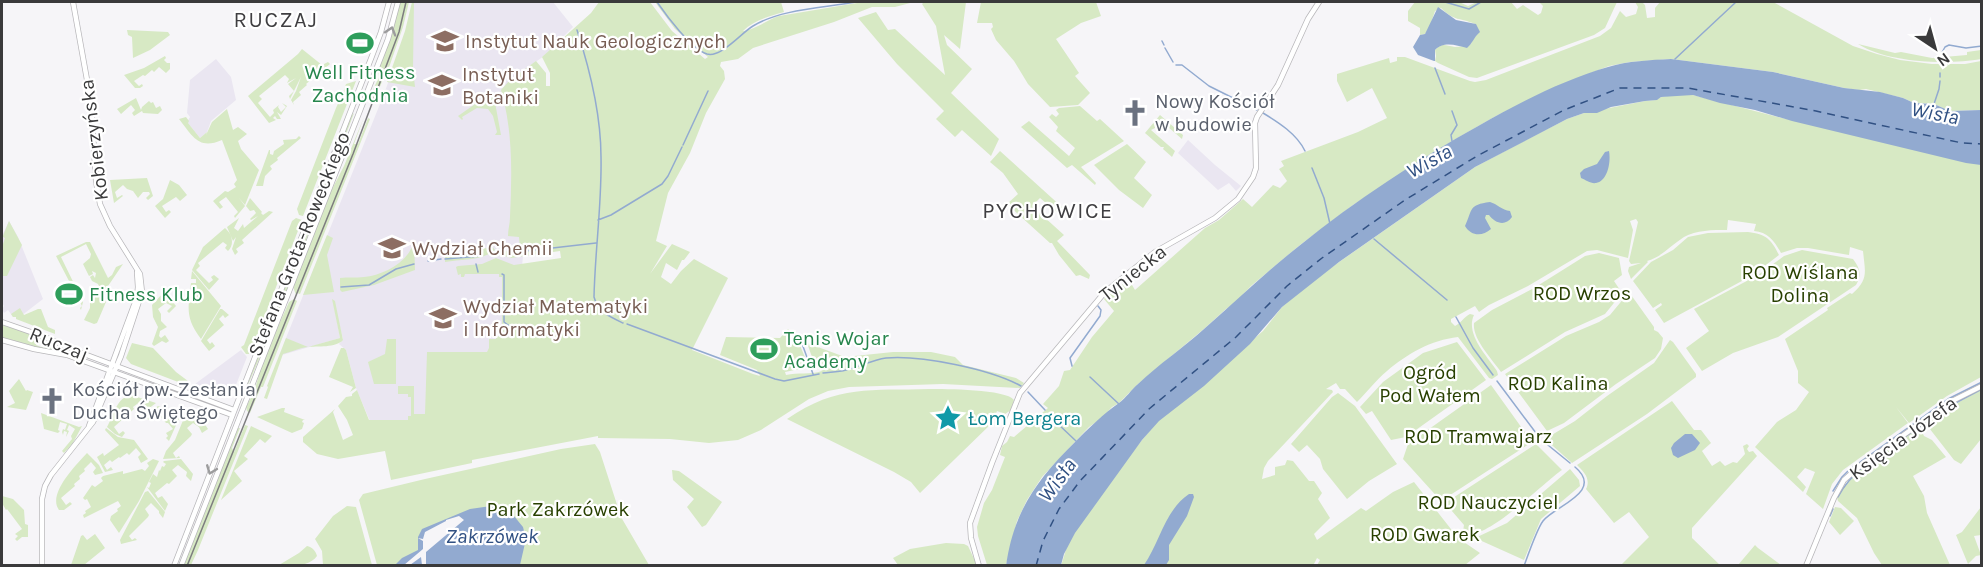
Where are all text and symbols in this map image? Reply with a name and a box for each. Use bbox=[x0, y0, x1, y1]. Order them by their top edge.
district label: RUCZAJ bbox=[234, 7, 318, 33]
north arrow bbox=[1905, 18, 1965, 78]
one-way arrow bbox=[383, 26, 396, 37]
school or university icon: Instytut Nauk Geologicznych bbox=[430, 26, 460, 56]
sports icon: Well Fitness Zachodnia bbox=[345, 28, 375, 58]
place label: Instytut Nauk Geologicznych bbox=[465, 30, 726, 53]
text: N bbox=[1933, 49, 1954, 71]
place label: Well Fitness Zachodnia bbox=[305, 61, 415, 107]
place label: Instytut Botaniki bbox=[462, 63, 539, 109]
school or university icon: Instytut Botaniki bbox=[427, 70, 457, 100]
street label: Kobierzyńska bbox=[75, 78, 113, 202]
place label: Nowy Kościół w budowie bbox=[1155, 90, 1275, 136]
water label: Wisła bbox=[1909, 97, 1961, 129]
church icon: Nowy Kościół w budowie bbox=[1120, 98, 1150, 128]
street label: Stefana Grota-Roweckiego bbox=[243, 128, 355, 360]
water label: Wisła bbox=[1402, 139, 1456, 183]
district label: PYCHOWICE bbox=[982, 198, 1114, 224]
school or university icon: Wydział Chemii bbox=[377, 233, 407, 263]
place label: Wydział Chemii bbox=[412, 237, 553, 260]
street label: Tyniecka bbox=[1095, 240, 1171, 306]
park label: ROD Wiślana Dolina bbox=[1741, 261, 1859, 307]
sports icon: Fitness Klub bbox=[54, 279, 84, 309]
park label: ROD Wrzos bbox=[1533, 282, 1631, 305]
place label: Fitness Klub bbox=[89, 283, 203, 306]
place label: Wydział Matematyki i Informatyki bbox=[463, 295, 648, 341]
school or university icon: Wydział Matematyki i Informatyki bbox=[428, 303, 458, 333]
street label: Ruczaj bbox=[26, 322, 92, 366]
place label: Tenis Wojar Academy bbox=[784, 327, 890, 373]
sports icon: Tenis Wojar Academy bbox=[749, 334, 779, 364]
park label: Ogród Pod Wałem bbox=[1379, 361, 1481, 407]
park label: ROD Kalina bbox=[1508, 372, 1608, 395]
place label: Kościół pw. Zesłania Ducha Świętego bbox=[72, 378, 256, 424]
church icon: Kościół pw. Zesłania Ducha Świętego bbox=[37, 386, 67, 416]
street label: Księcia Józefa bbox=[1845, 391, 1961, 485]
place icon: Łom Bergera bbox=[933, 403, 963, 433]
place label: Łom Bergera bbox=[968, 407, 1081, 430]
park label: ROD Tramwajarz bbox=[1404, 425, 1552, 448]
water label: Wisła bbox=[1033, 453, 1081, 507]
one-way arrow bbox=[205, 464, 218, 474]
park label: ROD Nauczyciel bbox=[1417, 491, 1559, 514]
park label: Park Zakrzówek bbox=[486, 498, 630, 521]
park label: ROD Gwarek bbox=[1370, 523, 1480, 546]
water label: Zakrzówek bbox=[445, 524, 539, 548]

